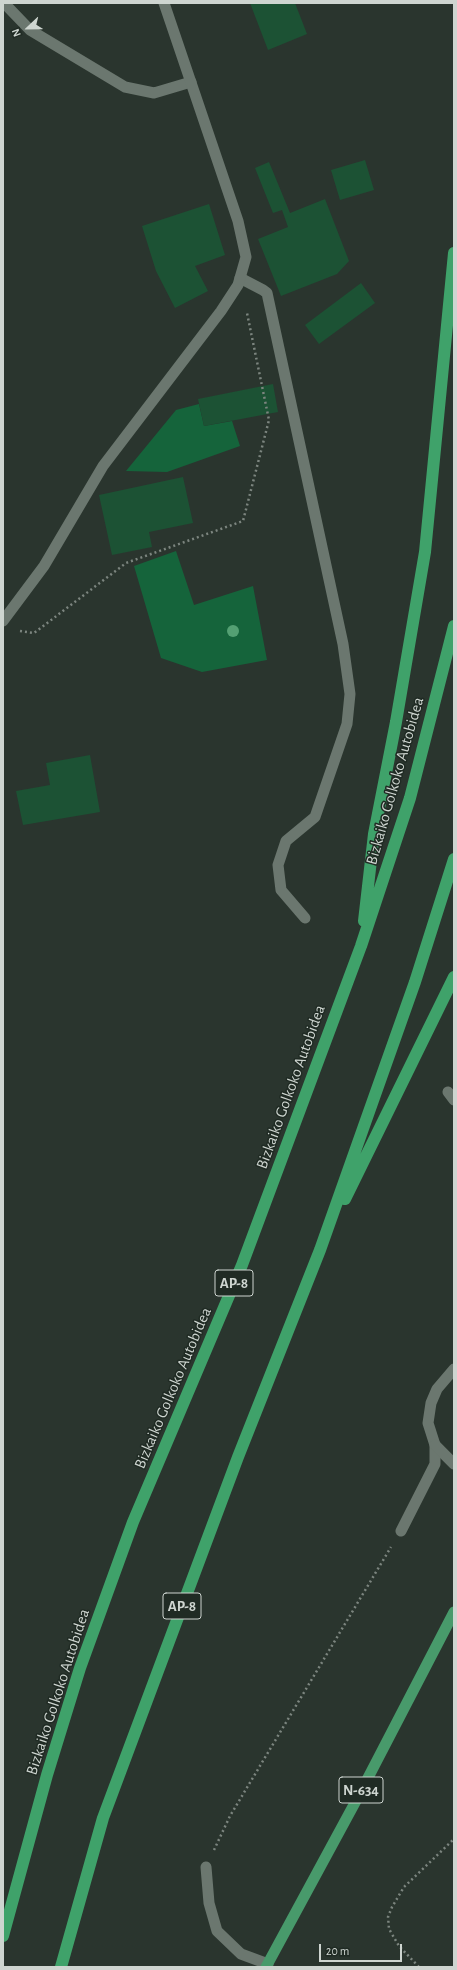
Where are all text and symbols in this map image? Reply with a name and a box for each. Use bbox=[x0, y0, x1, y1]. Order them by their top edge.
north arrow bbox=[8, 8, 48, 48]
text: N bbox=[10, 27, 23, 38]
street label: Bizkaiko Golkoko Autobidea bbox=[362, 695, 428, 867]
street label: Bizkaiko Golkoko Autobidea bbox=[252, 1002, 330, 1172]
road number: AP-8 bbox=[215, 1270, 253, 1296]
street label: Bizkaiko Golkoko Autobidea bbox=[130, 1304, 216, 1472]
road number: AP-8 bbox=[163, 1593, 201, 1619]
street label: Bizkaiko Golkoko Autobidea bbox=[22, 1607, 94, 1777]
road number: N-634 bbox=[339, 1777, 383, 1803]
scale bar bbox=[321, 1936, 404, 1962]
text: 20 m bbox=[326, 1945, 349, 1957]

